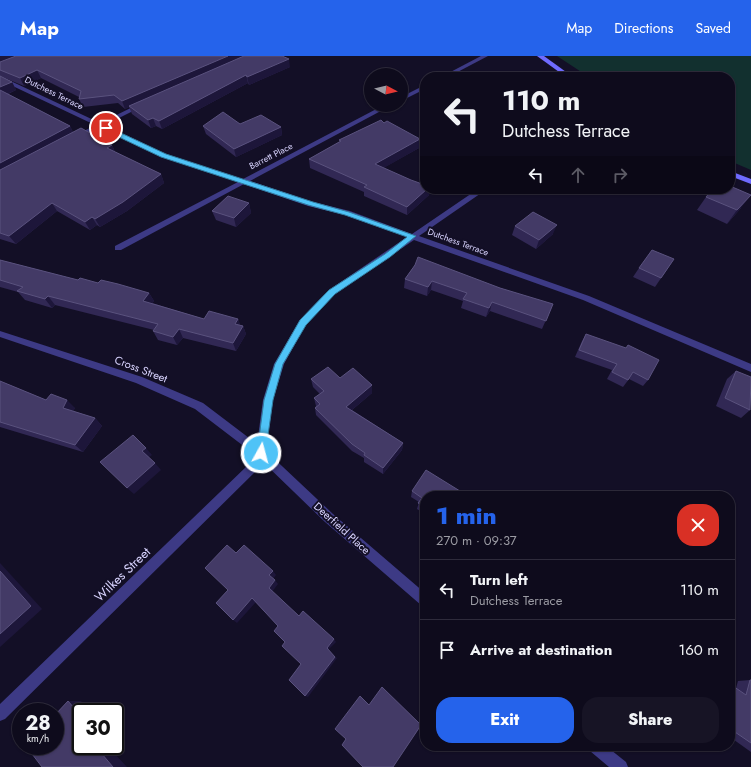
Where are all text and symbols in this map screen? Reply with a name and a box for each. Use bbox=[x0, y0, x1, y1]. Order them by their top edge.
text: Map bbox=[20, 15, 59, 42]
text: Map bbox=[566, 18, 592, 38]
text: Directions bbox=[614, 18, 674, 38]
text: Saved bbox=[696, 18, 731, 38]
north arrow bbox=[364, 68, 408, 112]
map controls bbox=[364, 68, 408, 112]
street label: Dutchess Terrace bbox=[23, 73, 86, 113]
text: 110 m bbox=[502, 80, 580, 121]
icon: left bbox=[436, 88, 488, 140]
pin bbox=[89, 111, 123, 145]
icon: arrive bbox=[95, 117, 117, 139]
text: Dutchess Terrace bbox=[502, 118, 630, 144]
street label: Barrett Place bbox=[247, 139, 295, 172]
icon: left bbox=[525, 164, 547, 186]
icon: ahead bbox=[567, 164, 589, 186]
icon: right bbox=[609, 164, 631, 186]
street label: Dutchess Terrace bbox=[426, 224, 491, 259]
street label: Cross Street bbox=[112, 352, 170, 387]
position arrow bbox=[240, 432, 282, 474]
street label: Deerfield Place bbox=[310, 498, 374, 558]
text: 1 min bbox=[436, 498, 497, 533]
button: close bbox=[677, 504, 719, 546]
text: 270 m · 09:37 bbox=[436, 531, 517, 550]
street label: Wilkes Street bbox=[90, 542, 155, 606]
text: Turn left bbox=[470, 569, 528, 591]
icon: left bbox=[436, 579, 458, 601]
text: 110 m bbox=[680, 579, 719, 601]
text: Dutchess Terrace bbox=[470, 591, 562, 610]
icon: arrive bbox=[436, 639, 458, 661]
text: Arrive at destination bbox=[470, 639, 612, 661]
text: 160 m bbox=[678, 639, 719, 661]
button: Exit bbox=[436, 697, 574, 743]
button: Share bbox=[582, 697, 719, 743]
speed limit sign: 30 bbox=[72, 703, 124, 755]
text: 28 bbox=[25, 709, 51, 738]
text: km/h bbox=[27, 731, 49, 746]

